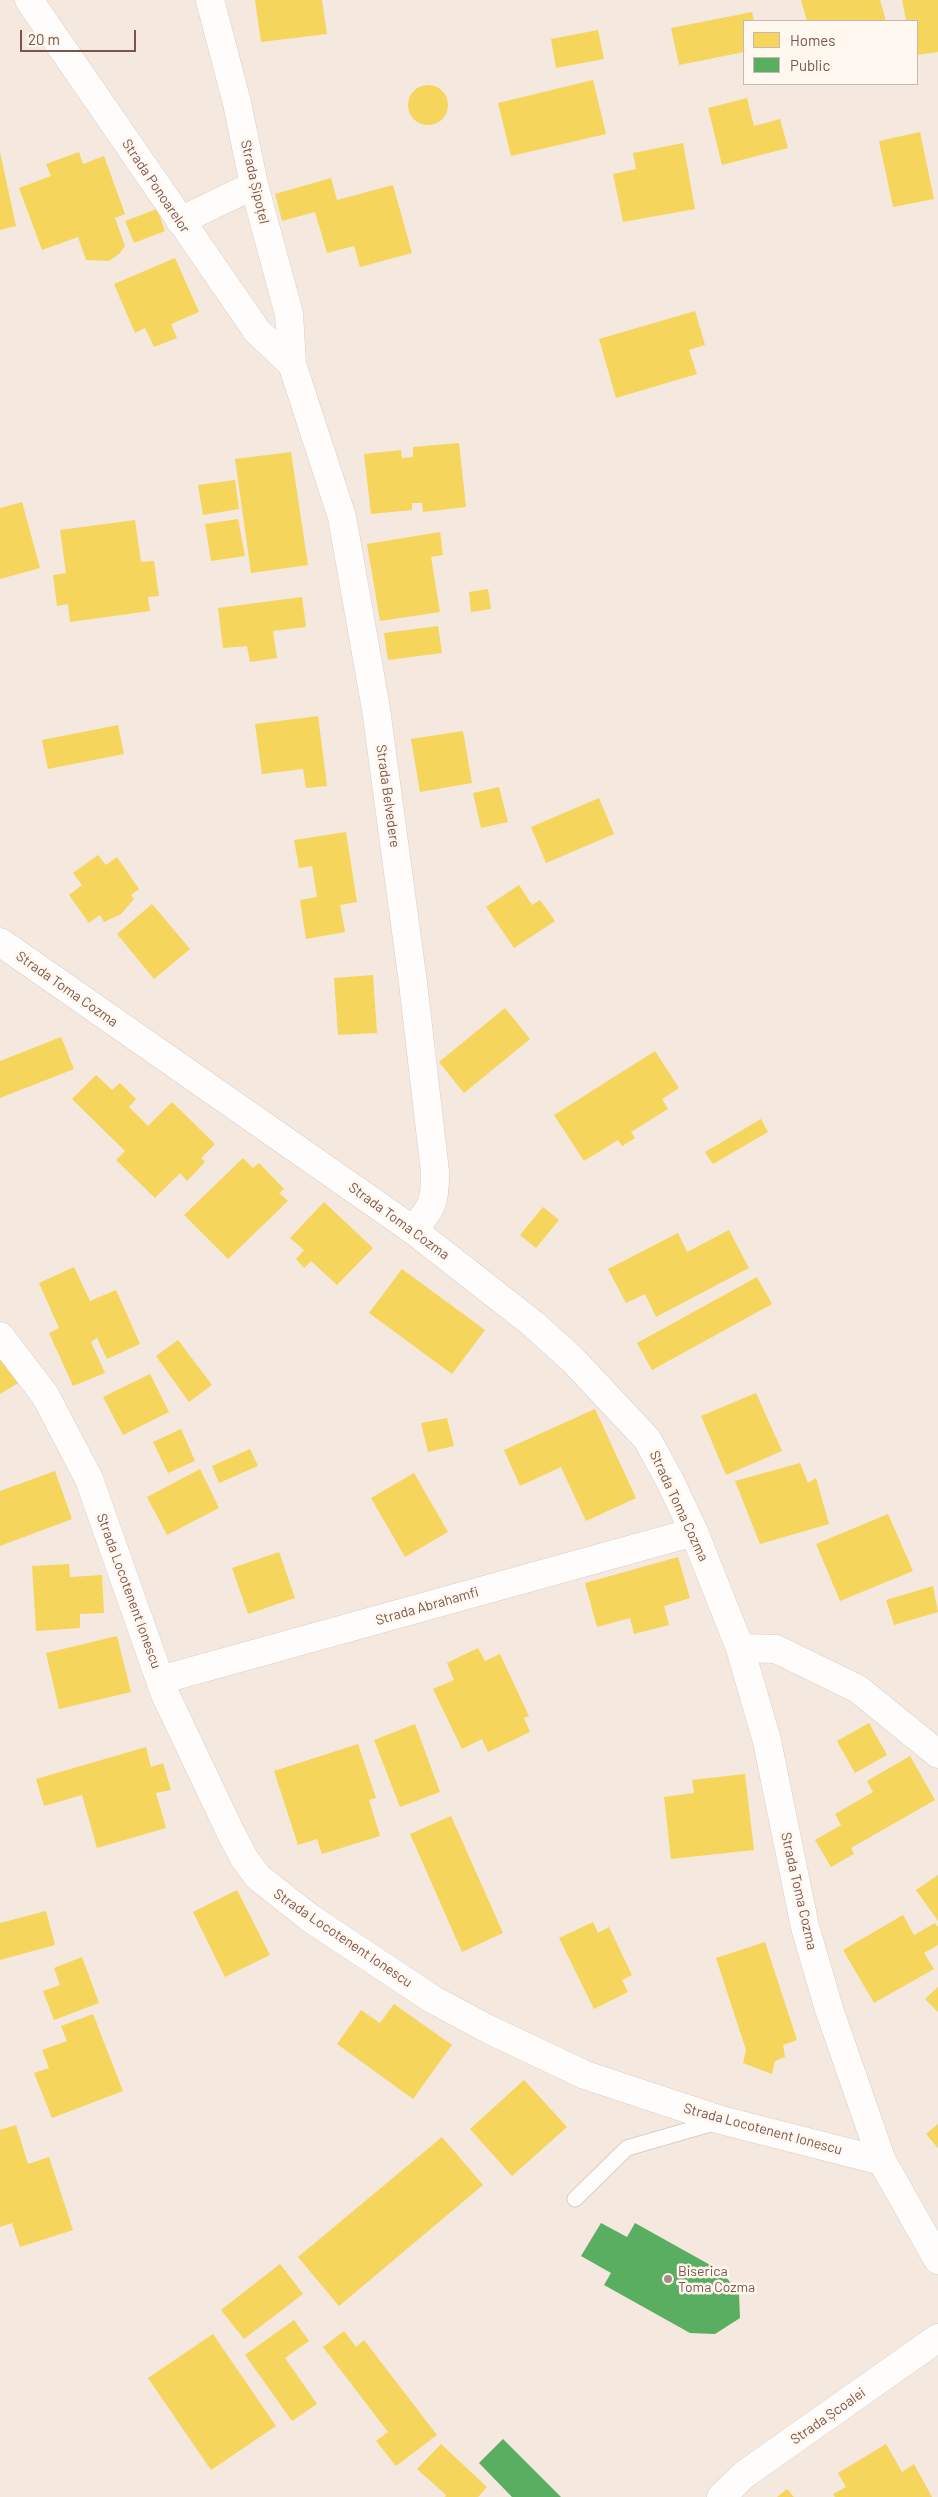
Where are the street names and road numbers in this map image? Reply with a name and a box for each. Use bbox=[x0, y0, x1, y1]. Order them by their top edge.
street label: Strada Ponoarelor bbox=[118, 136, 194, 236]
street label: Strada Șipoțel bbox=[237, 138, 273, 226]
street label: Strada Belvedere bbox=[372, 743, 404, 849]
street label: Strada Toma Cozma bbox=[13, 948, 121, 1030]
street label: Strada Toma Cozma bbox=[345, 1179, 453, 1263]
street label: Strada Toma Cozma bbox=[646, 1448, 712, 1564]
street label: Strada Locotenent Ionescu bbox=[93, 1511, 165, 1671]
street label: Strada Abrahamfi bbox=[374, 1583, 480, 1629]
street label: Strada Toma Cozma bbox=[777, 1830, 821, 1952]
street label: Strada Locotenent Ionescu bbox=[270, 1885, 416, 1991]
street label: Strada Locotenent Ionescu bbox=[682, 2100, 844, 2158]
street label: Strada Școalei bbox=[787, 2384, 869, 2448]

